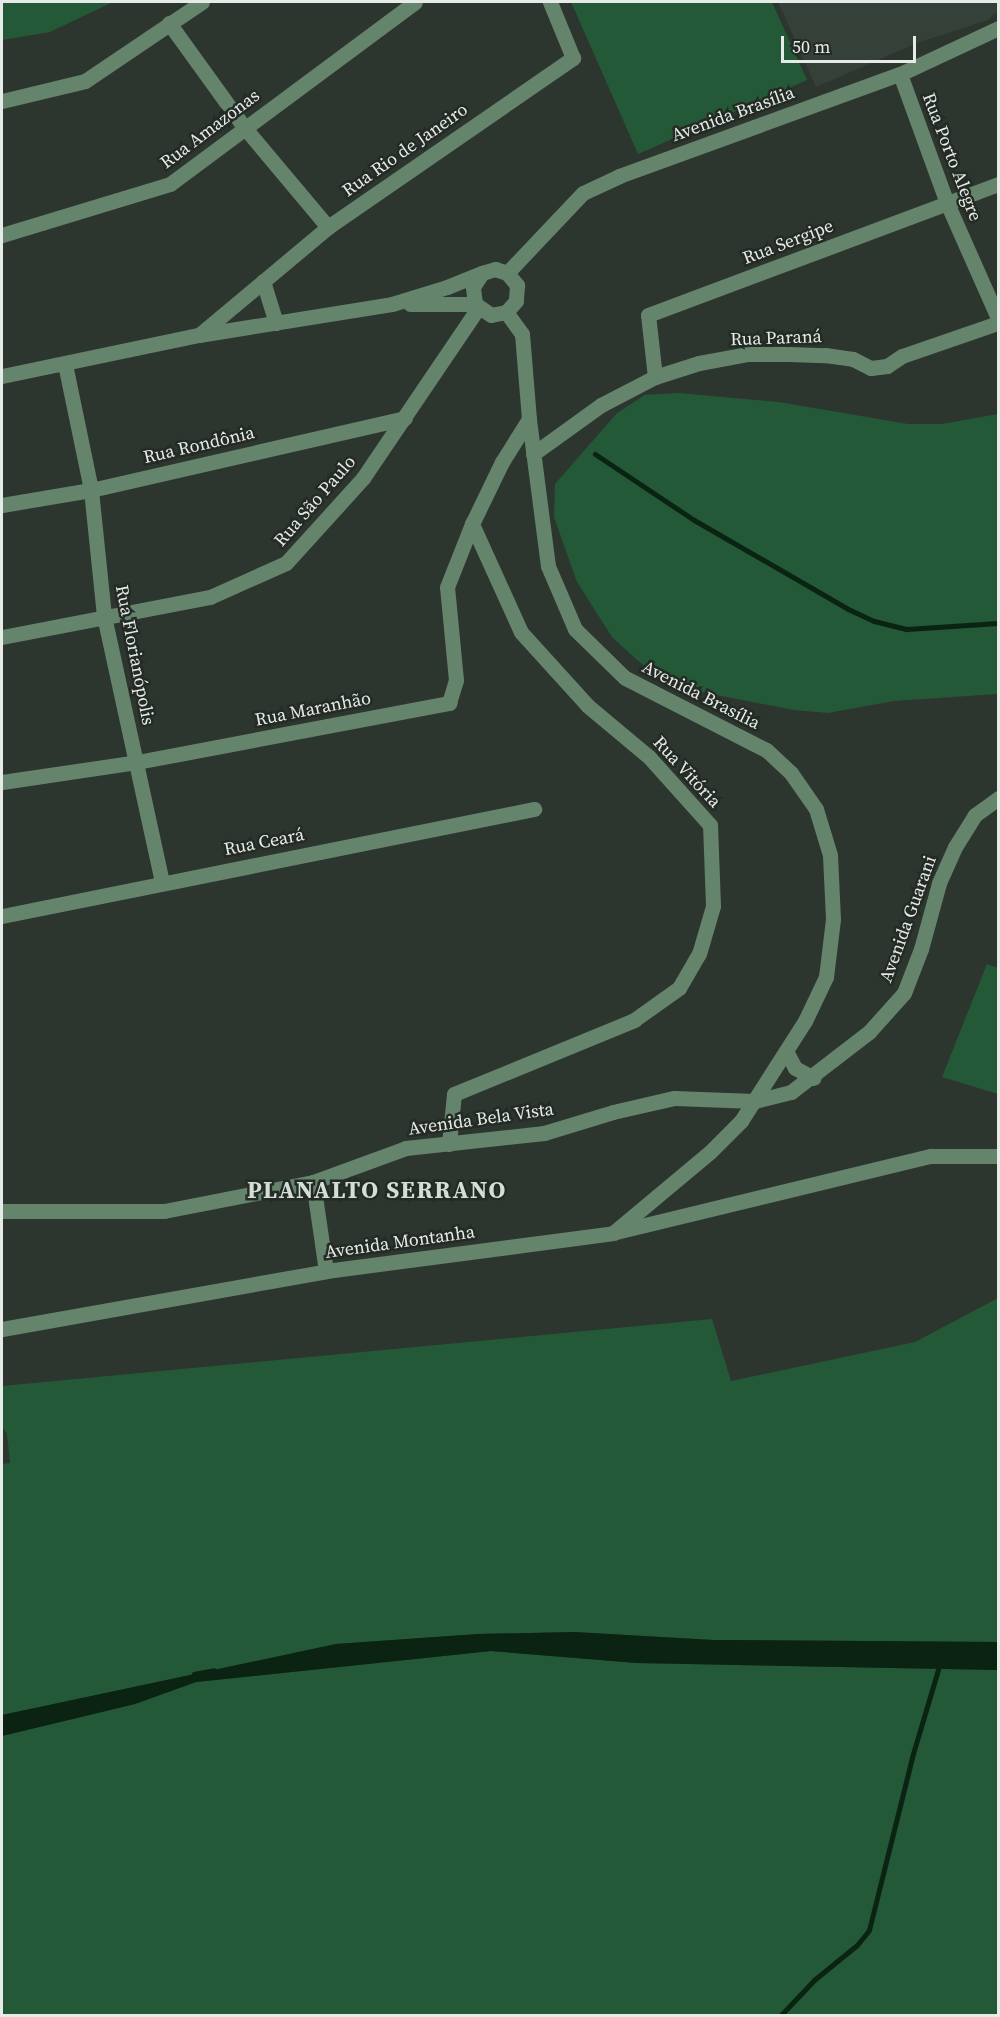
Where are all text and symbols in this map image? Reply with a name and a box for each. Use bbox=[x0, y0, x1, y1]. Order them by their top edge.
scale bar bbox=[784, 24, 919, 62]
text: 50 m bbox=[792, 34, 830, 59]
street label: Avenida Brasília bbox=[669, 82, 797, 146]
street label: Rua Amazonas bbox=[156, 85, 264, 173]
street label: Rua Porto Alegre bbox=[918, 90, 986, 224]
street label: Rua Rio de Janeiro bbox=[338, 99, 472, 201]
street label: Rua Sergipe bbox=[740, 215, 836, 269]
street label: Rua Paraná bbox=[730, 326, 822, 350]
street label: Rua Rondônia bbox=[141, 422, 257, 468]
street label: Rua São Paulo bbox=[270, 451, 360, 551]
street label: Rua Florianópolis bbox=[111, 583, 159, 727]
street label: Avenida Brasília bbox=[638, 656, 764, 734]
street label: Rua Maranhão bbox=[253, 687, 373, 731]
street label: Rua Vitória bbox=[648, 732, 726, 812]
street label: Rua Ceará bbox=[222, 824, 306, 860]
street label: Avenida Guarani bbox=[875, 853, 941, 985]
street label: Avenida Bela Vista bbox=[407, 1098, 555, 1140]
district label: PLANALTO SERRANO bbox=[247, 1176, 507, 1204]
street label: Avenida Montanha bbox=[324, 1221, 476, 1263]

